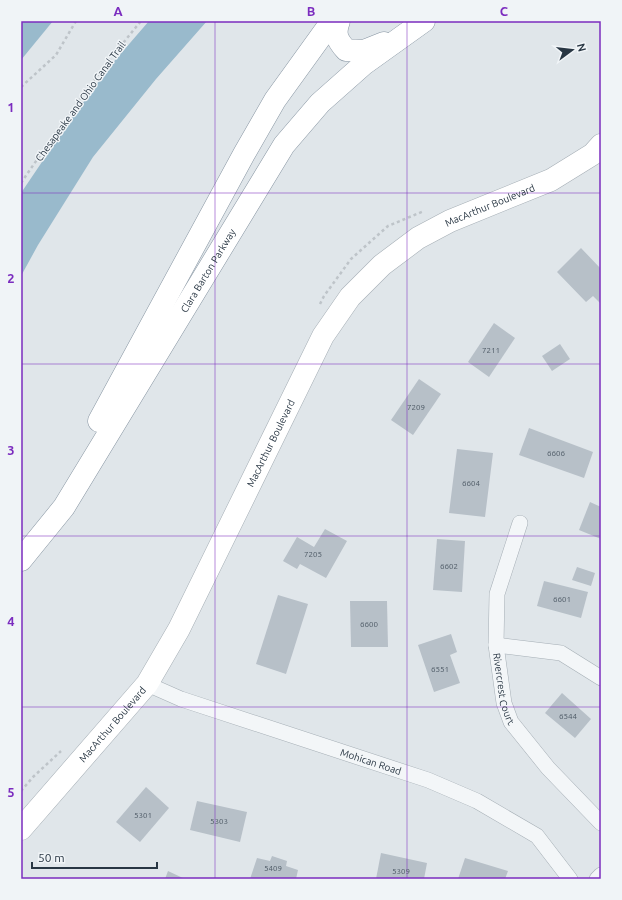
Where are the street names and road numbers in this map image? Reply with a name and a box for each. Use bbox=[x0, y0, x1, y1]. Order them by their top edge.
street label: Chesapeake and Ohio Canal Trail bbox=[33, 39, 128, 163]
street label: MacArthur Boulevard bbox=[443, 182, 537, 229]
street label: Clara Barton Parkway bbox=[179, 227, 238, 315]
street label: MacArthur Boulevard bbox=[245, 398, 297, 489]
street label: Rivercrest Court bbox=[491, 652, 516, 727]
street label: MacArthur Boulevard bbox=[77, 684, 148, 764]
street label: Mohican Road bbox=[339, 747, 403, 777]

